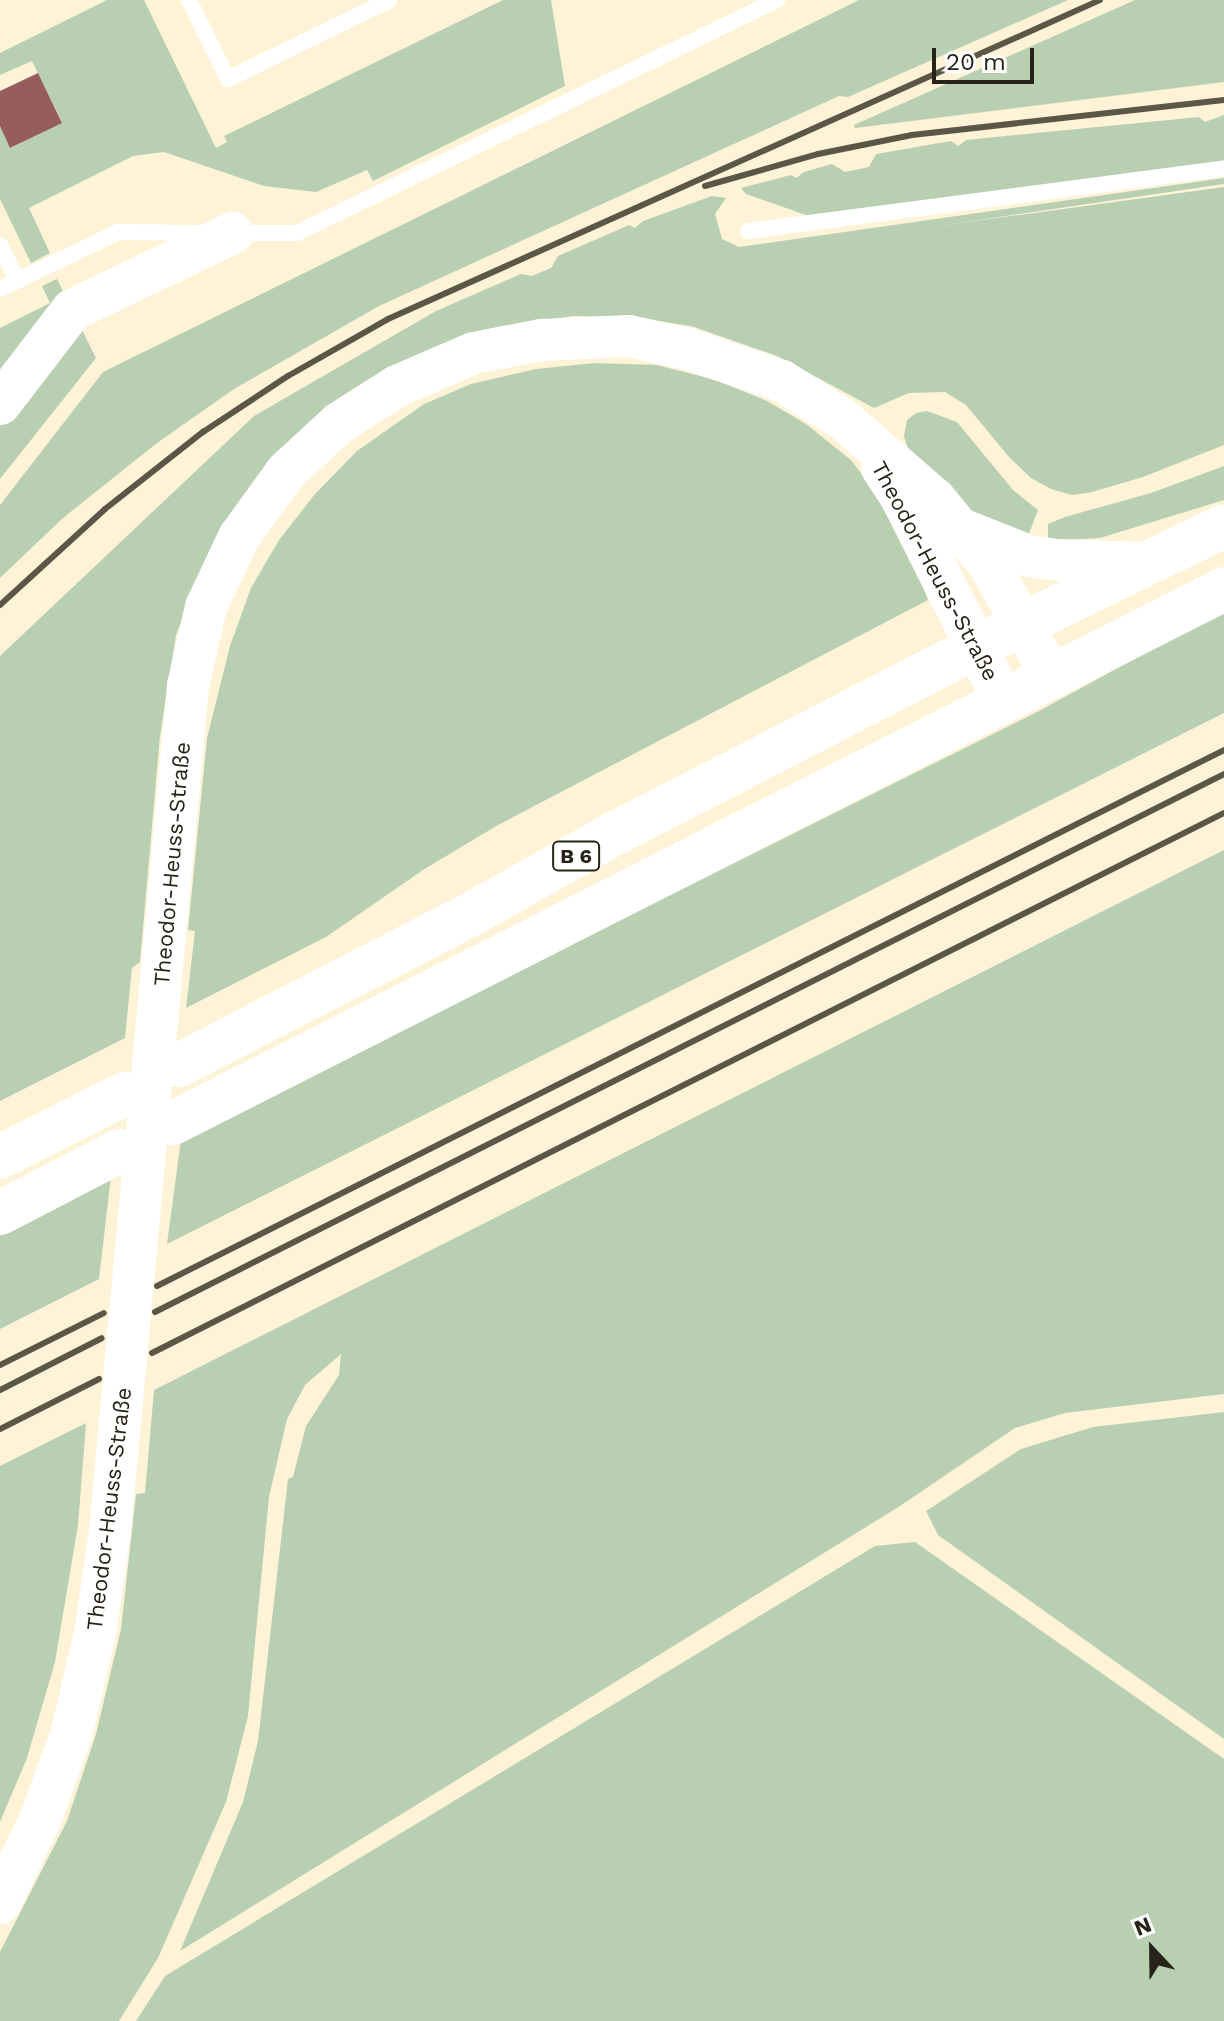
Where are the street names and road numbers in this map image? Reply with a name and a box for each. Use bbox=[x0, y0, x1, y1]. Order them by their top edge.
street label: Theodor-Heuss-Straße bbox=[866, 457, 1004, 685]
street label: Theodor-Heuss-Straße bbox=[148, 741, 196, 987]
road number: B 6 bbox=[552, 840, 600, 872]
street label: Theodor-Heuss-Straße bbox=[81, 1386, 137, 1632]

